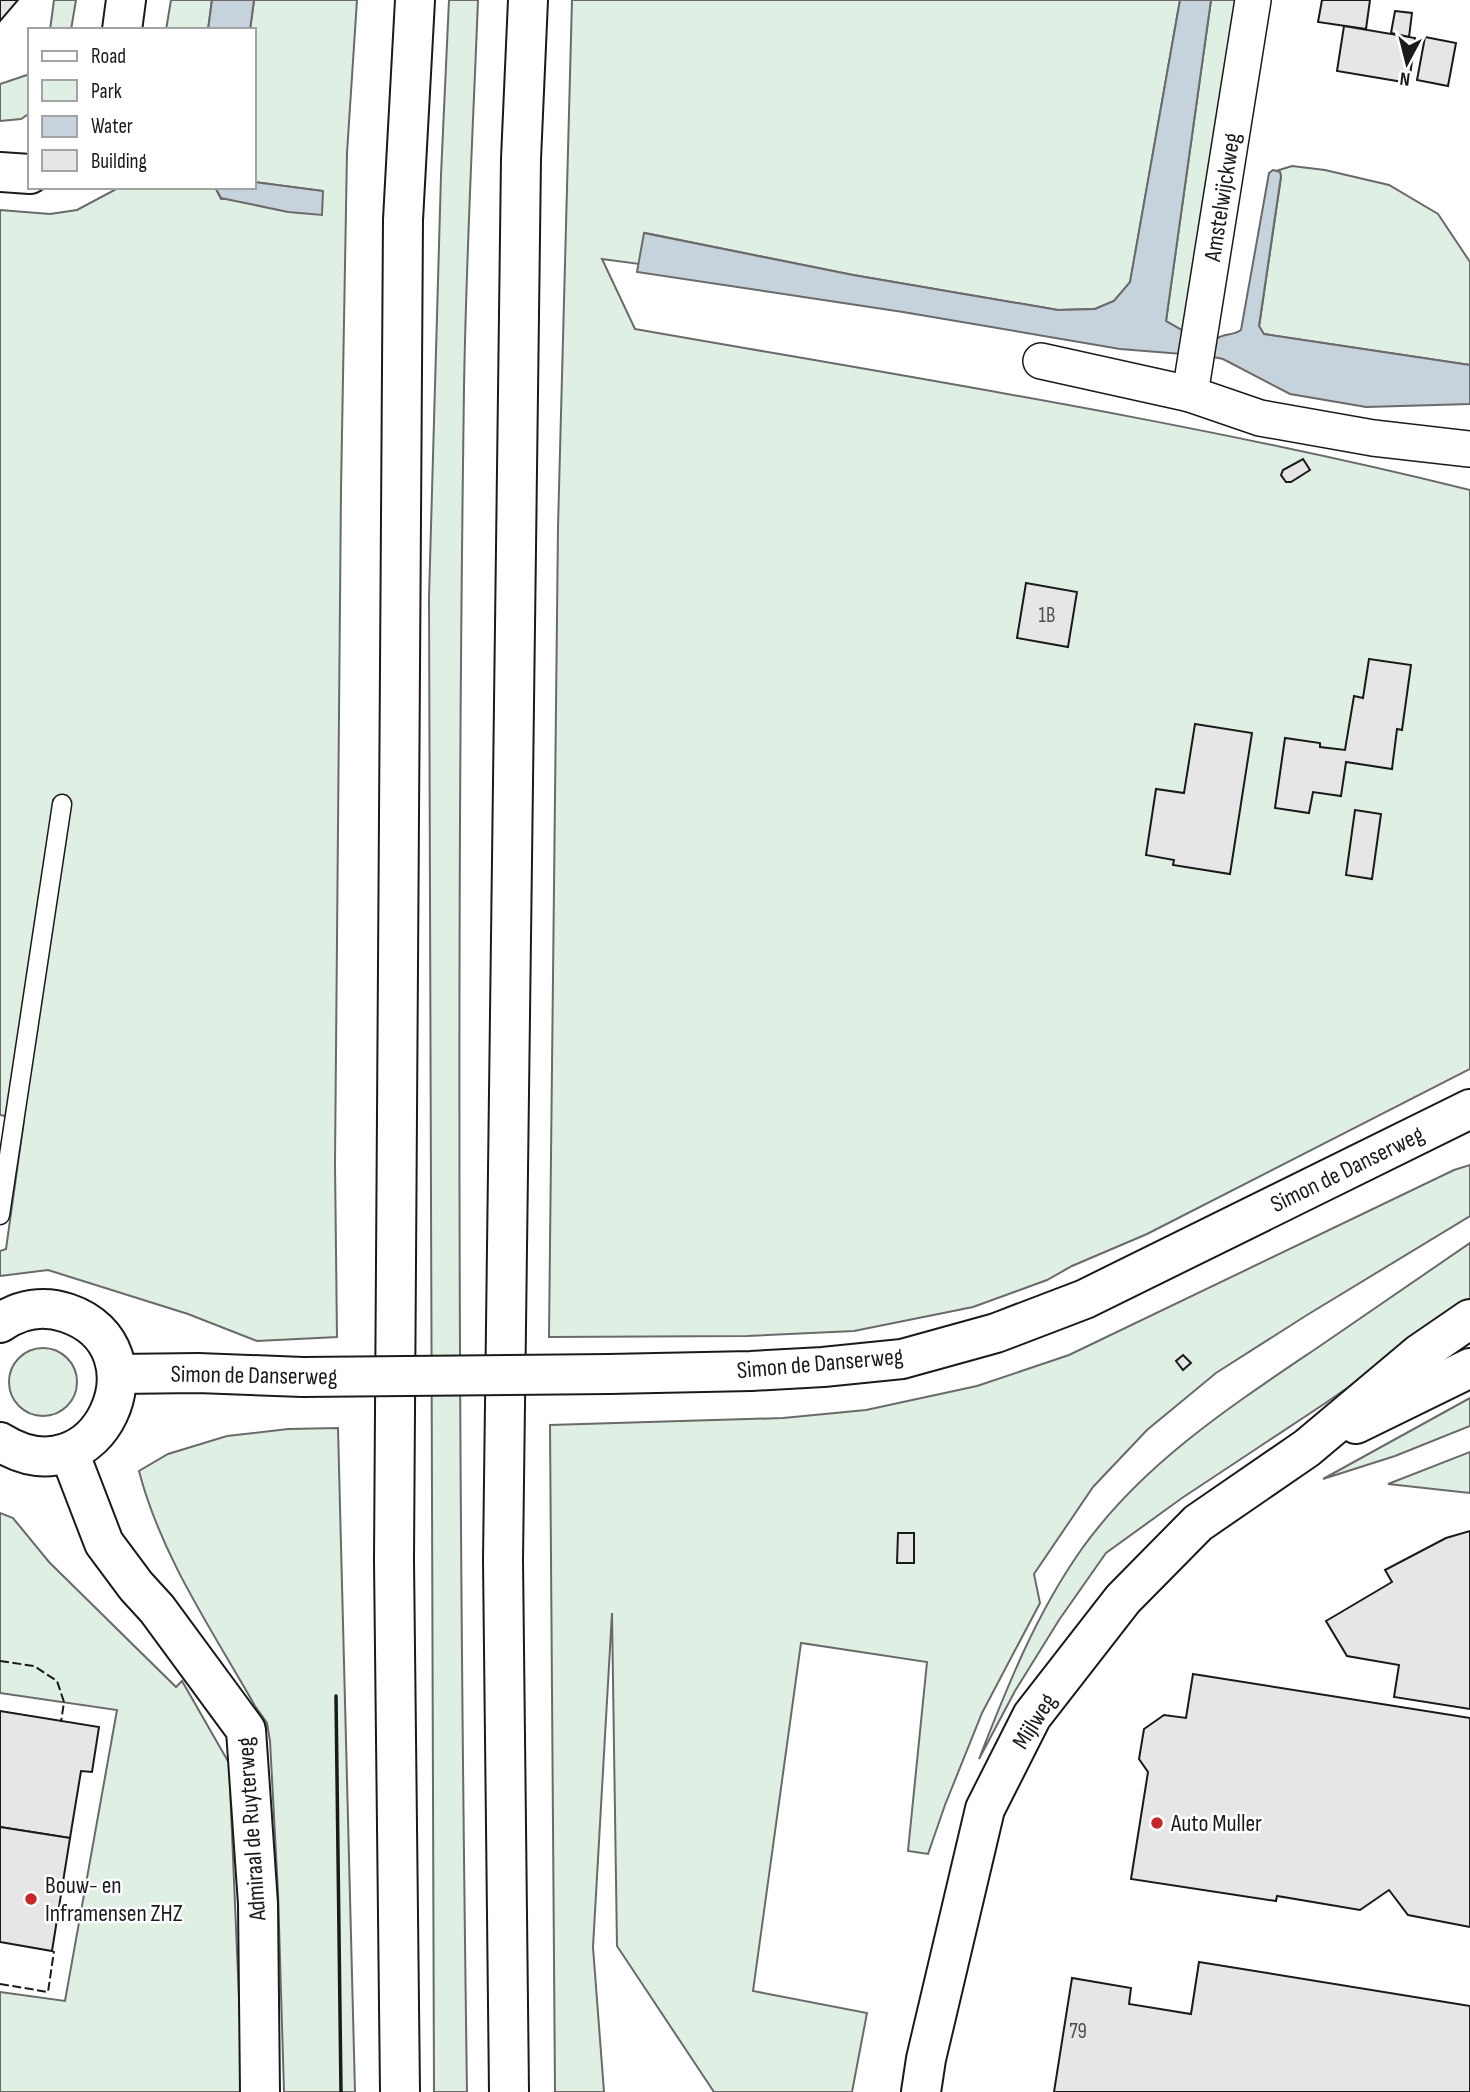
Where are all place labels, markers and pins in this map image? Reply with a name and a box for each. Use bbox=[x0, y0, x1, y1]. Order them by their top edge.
place label: Auto Muller bbox=[1170, 1809, 1262, 1838]
marker: Auto Muller bbox=[1149, 1815, 1165, 1831]
place label: Bouw- en Inframensen ZHZ bbox=[45, 1871, 183, 1928]
marker: Bouw- en Inframensen ZHZ bbox=[23, 1891, 39, 1907]

